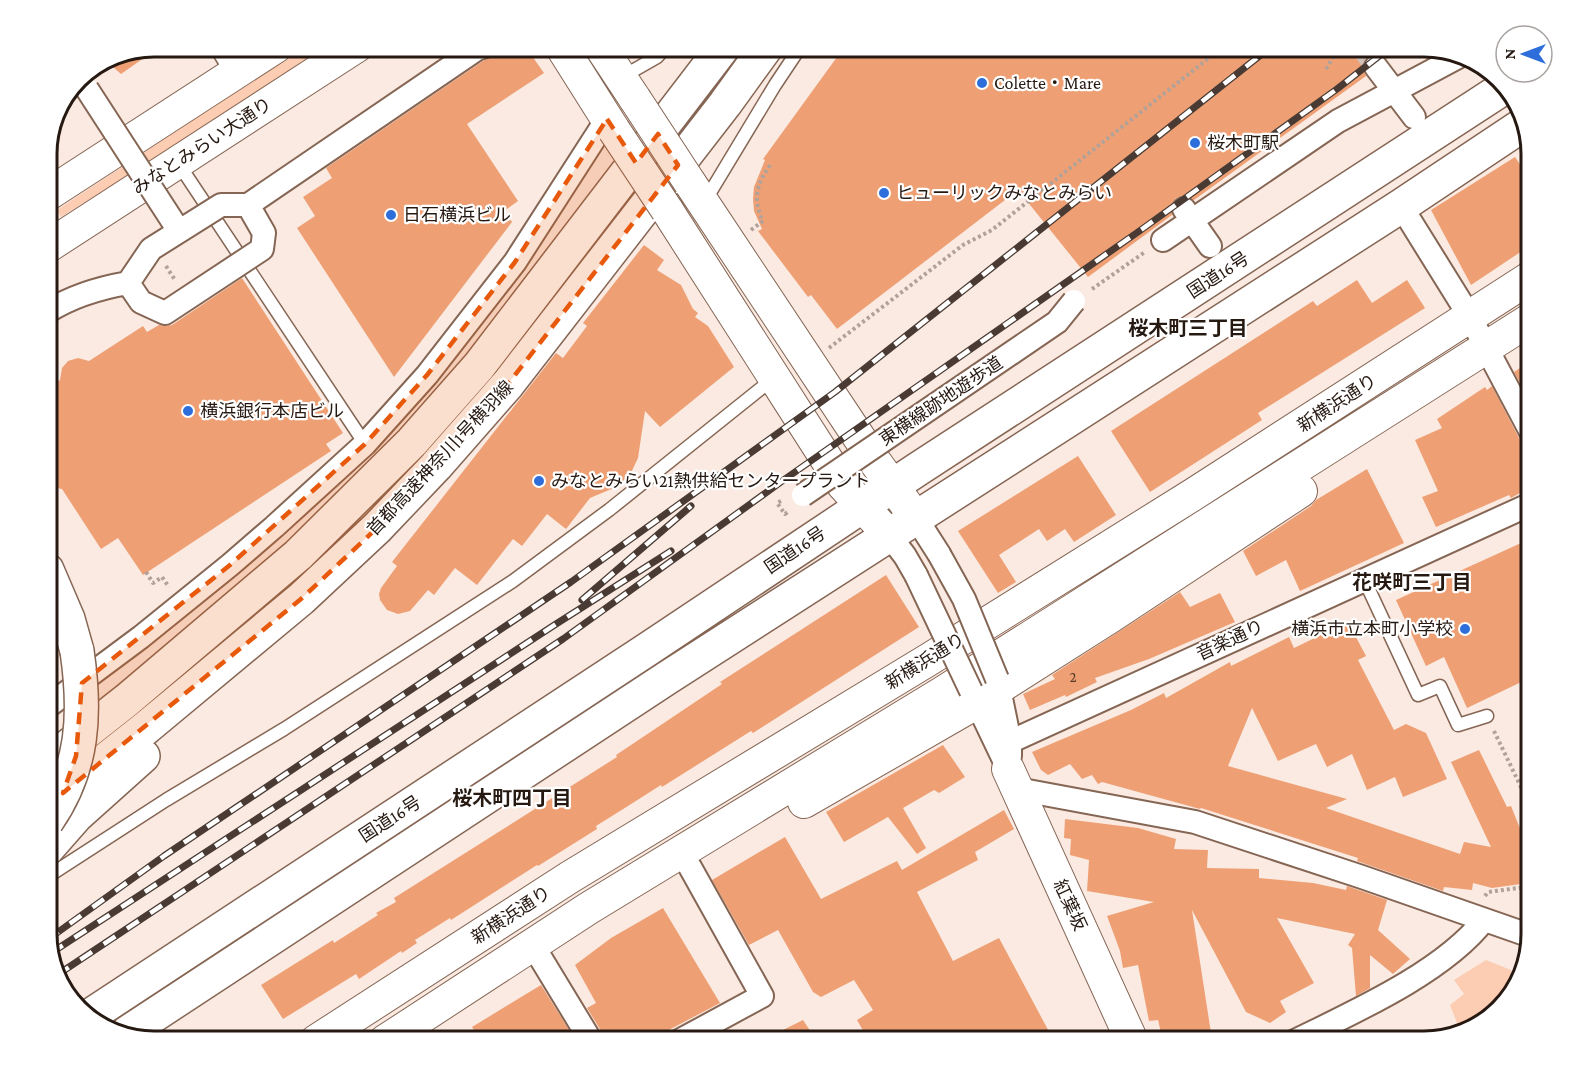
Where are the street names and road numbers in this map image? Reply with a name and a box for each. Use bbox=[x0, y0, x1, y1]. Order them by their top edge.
street label: みなとみらい大通り bbox=[129, 93, 275, 199]
street label: 国道16号 bbox=[1184, 248, 1252, 302]
street label: 東横線跡地遊歩道 bbox=[876, 352, 1006, 450]
street label: 新横浜通り bbox=[1294, 370, 1380, 436]
street label: 首都高速神奈川1号横羽線 bbox=[363, 377, 517, 539]
street label: 国道16号 bbox=[761, 522, 829, 578]
street label: 音楽通り bbox=[1193, 616, 1267, 664]
street label: 新横浜通り bbox=[882, 629, 968, 693]
street label: 国道16号 bbox=[356, 792, 424, 846]
street label: 紅葉坂 bbox=[1050, 876, 1090, 934]
street label: 新横浜通り bbox=[468, 882, 554, 948]

